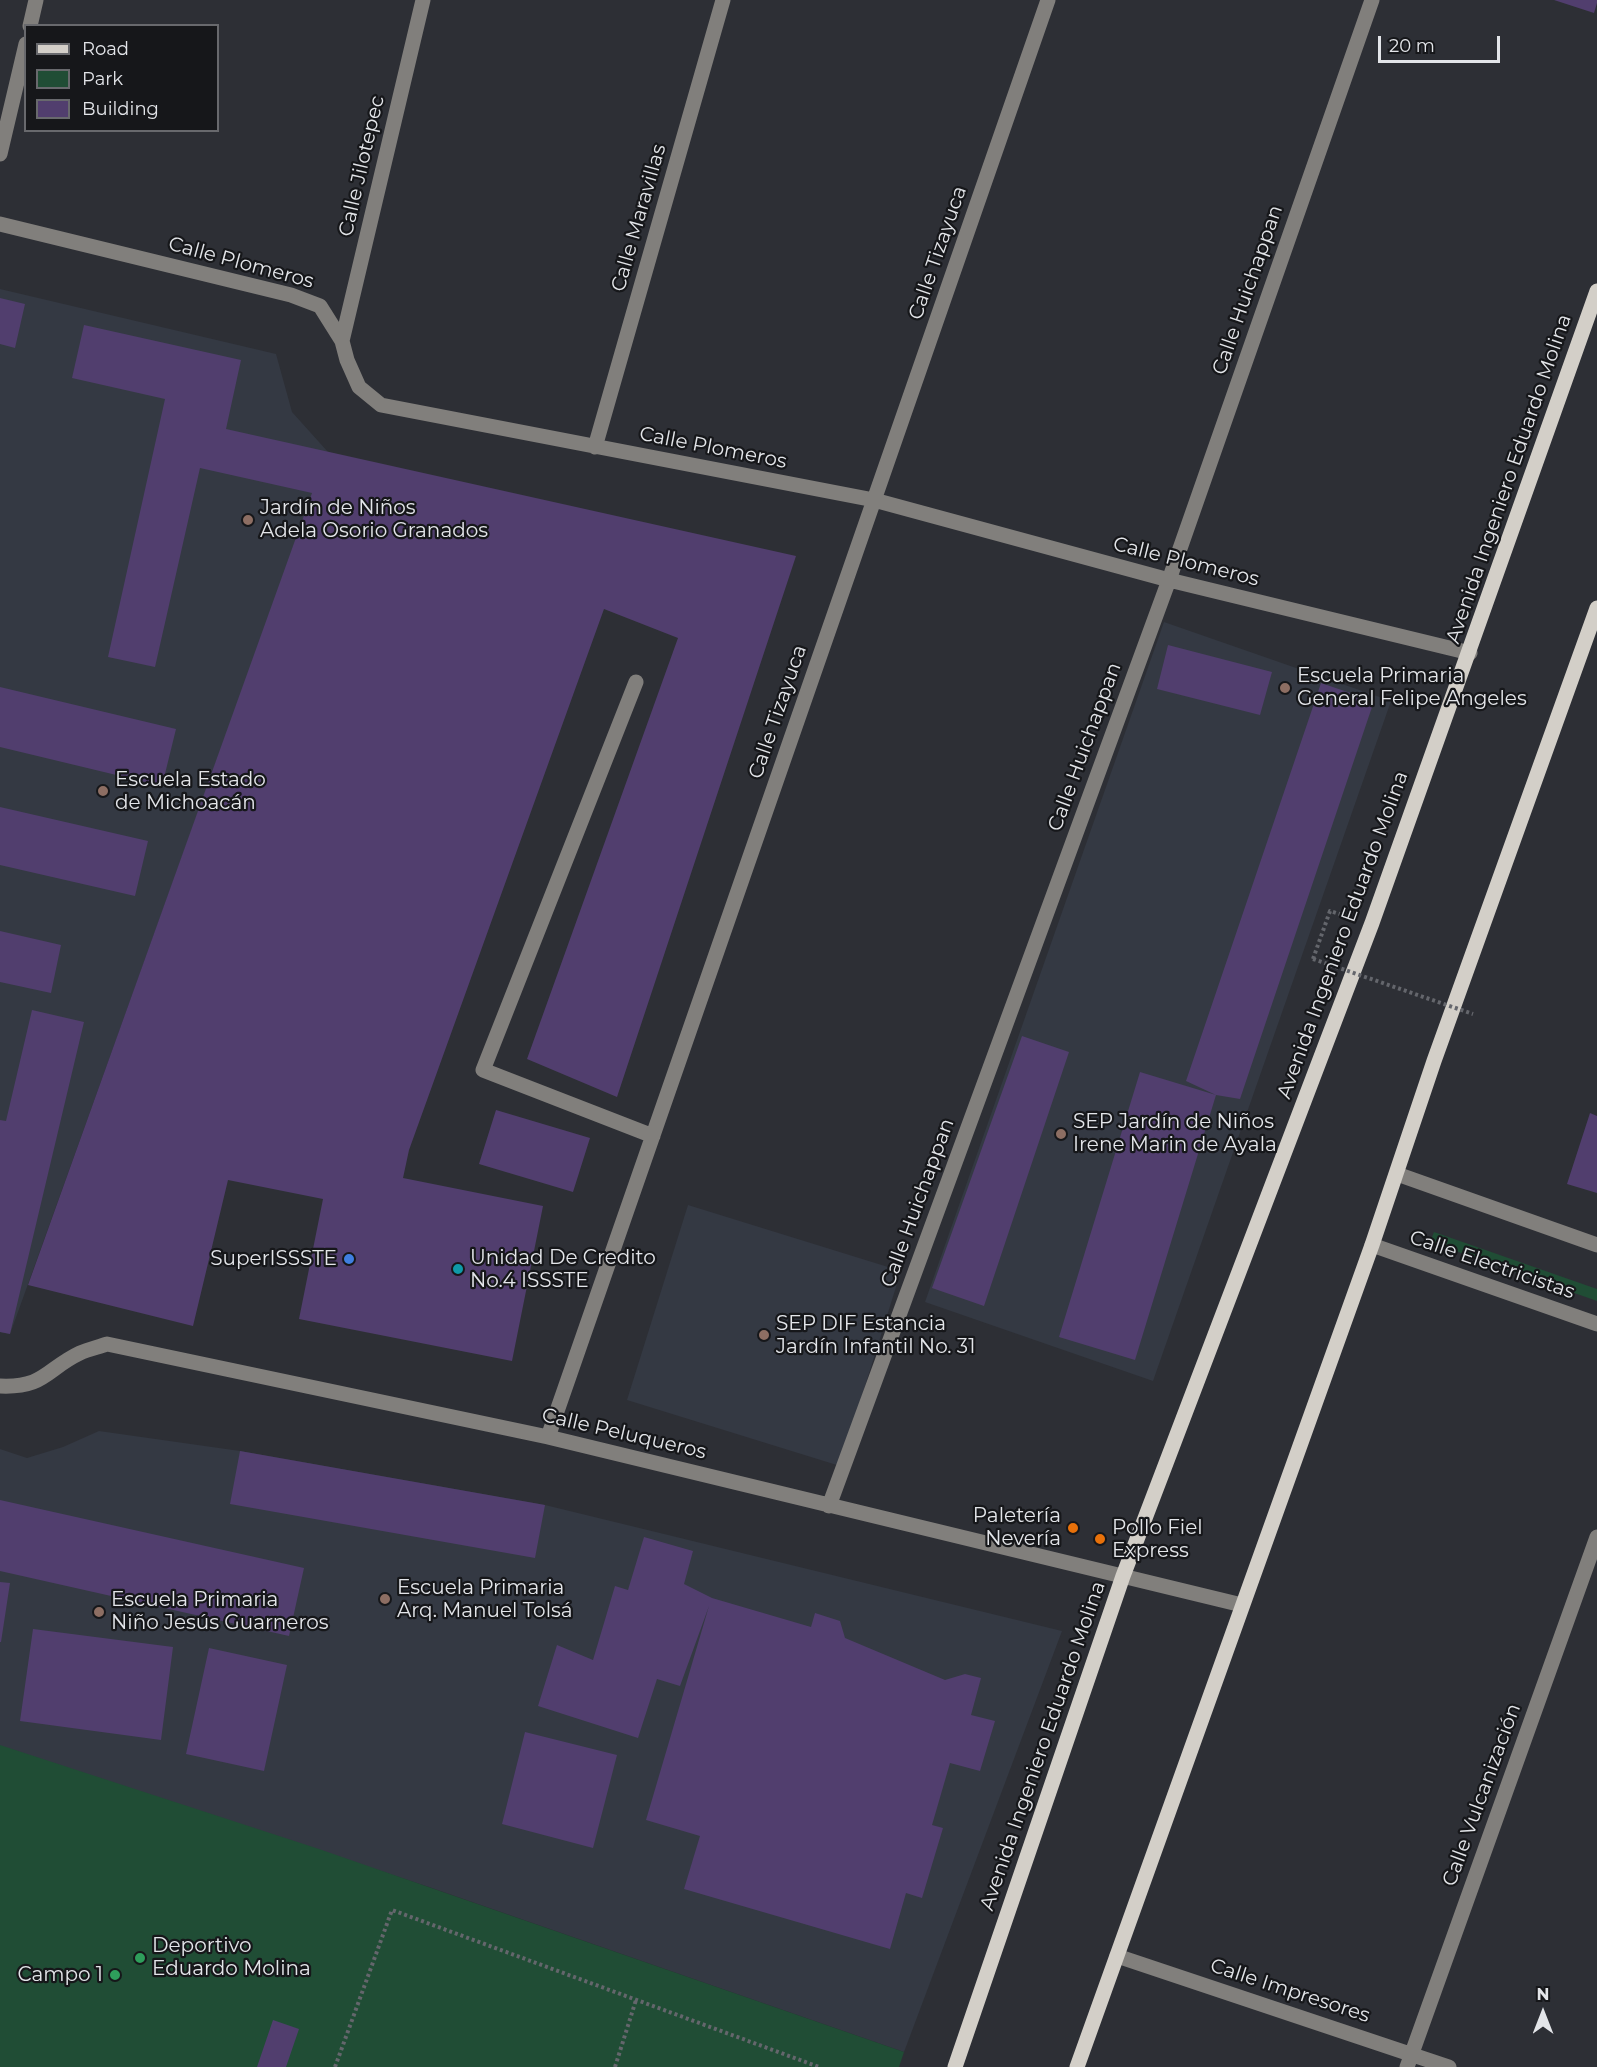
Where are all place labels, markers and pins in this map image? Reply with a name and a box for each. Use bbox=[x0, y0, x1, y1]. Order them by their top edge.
place label: Jardín de Niños Adela Osorio Granados bbox=[260, 496, 488, 543]
marker: Jardín de Niños Adela Osorio Granados bbox=[241, 513, 255, 527]
place label: Escuela Primaria General Felipe Angeles bbox=[1297, 664, 1527, 711]
marker: Escuela Primaria General Felipe Angeles bbox=[1278, 681, 1292, 695]
place label: Escuela Estado de Michoacán bbox=[115, 768, 266, 815]
marker: Escuela Estado de Michoacán bbox=[96, 784, 110, 798]
place label: SEP Jardín de Niños Irene Marin de Ayala bbox=[1073, 1110, 1277, 1157]
marker: SEP Jardín de Niños Irene Marin de Ayala bbox=[1054, 1127, 1068, 1141]
place label: Unidad De Credito No.4 ISSSTE bbox=[470, 1246, 656, 1293]
place label: SuperISSSTE bbox=[210, 1247, 337, 1271]
marker: SuperISSSTE bbox=[342, 1252, 356, 1266]
marker: Unidad De Credito No.4 ISSSTE bbox=[451, 1262, 465, 1276]
place label: SEP DIF Estancia Jardín Infantil No. 31 bbox=[776, 1312, 975, 1359]
marker: SEP DIF Estancia Jardín Infantil No. 31 bbox=[757, 1328, 771, 1342]
place label: Paletería Nevería bbox=[973, 1504, 1061, 1551]
place label: Pollo Fiel Express bbox=[1112, 1516, 1203, 1563]
marker: Paletería Nevería bbox=[1066, 1521, 1080, 1535]
marker: Pollo Fiel Express bbox=[1093, 1532, 1107, 1546]
place label: Escuela Primaria Arq. Manuel Tolsá bbox=[397, 1576, 573, 1623]
place label: Escuela Primaria Niño Jesús Guarneros bbox=[111, 1588, 328, 1635]
marker: Escuela Primaria Arq. Manuel Tolsá bbox=[378, 1592, 392, 1606]
marker: Escuela Primaria Niño Jesús Guarneros bbox=[92, 1605, 106, 1619]
place label: Deportivo Eduardo Molina bbox=[152, 1934, 311, 1981]
marker: Deportivo Eduardo Molina bbox=[133, 1951, 147, 1965]
place label: Campo 1 bbox=[17, 1963, 103, 1987]
marker: Campo 1 bbox=[108, 1968, 122, 1982]

